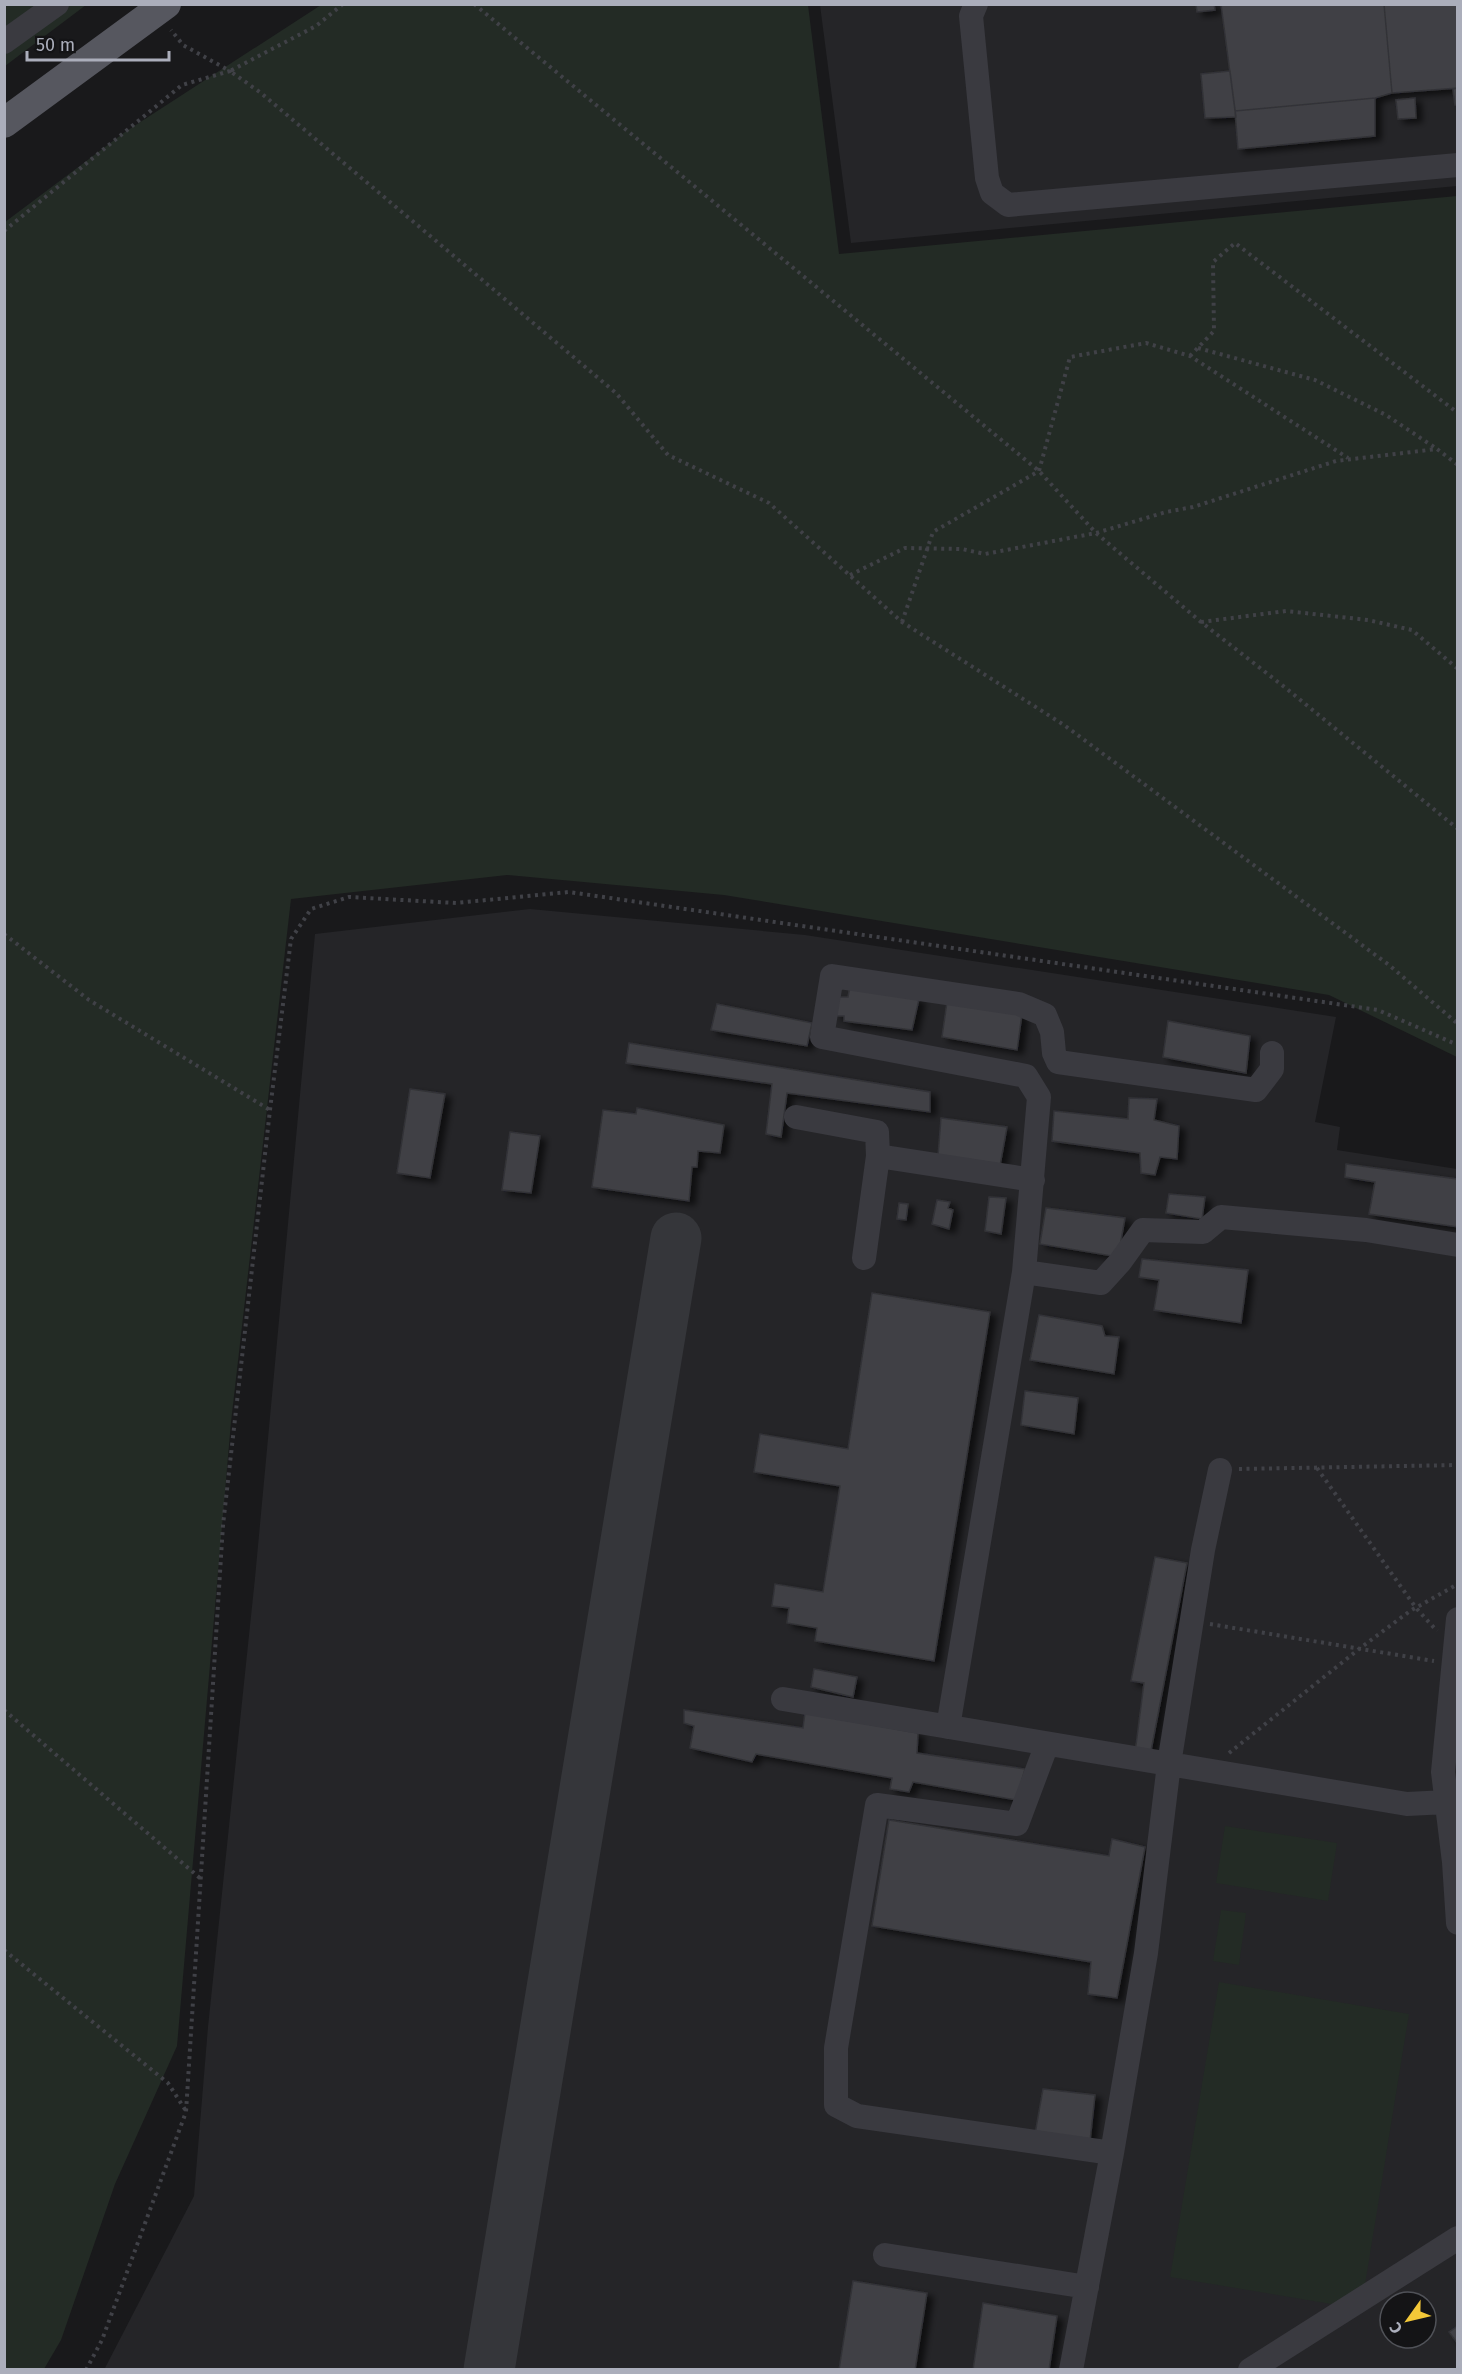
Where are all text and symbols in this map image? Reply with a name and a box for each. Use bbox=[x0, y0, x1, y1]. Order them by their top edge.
scale bar bbox=[27, 24, 170, 62]
text: 50 m bbox=[36, 34, 75, 56]
north arrow bbox=[1378, 2290, 1438, 2350]
text: С bbox=[1385, 2318, 1406, 2337]

